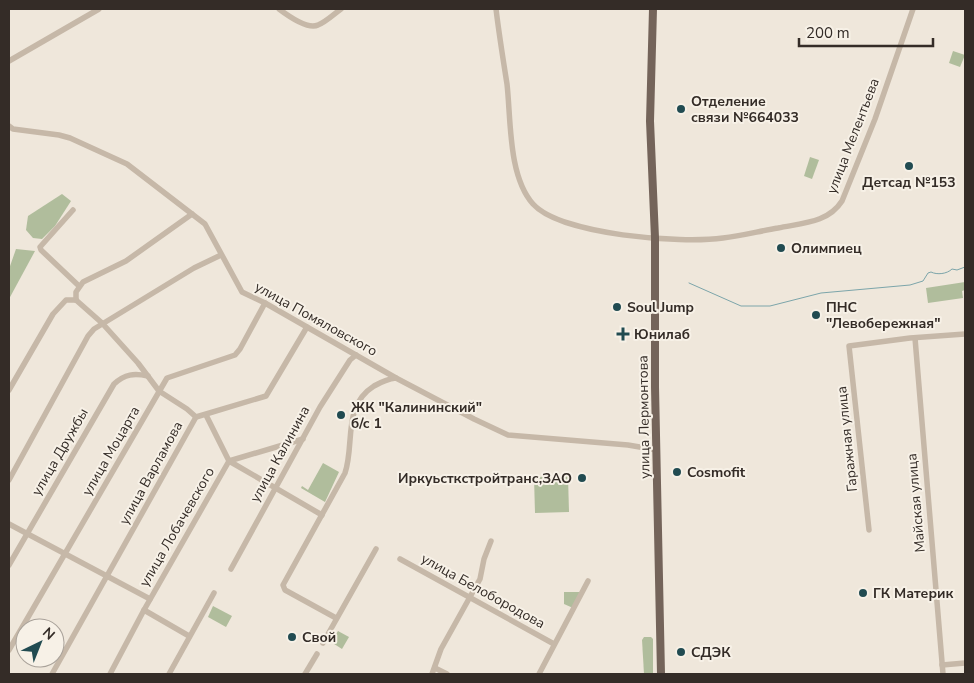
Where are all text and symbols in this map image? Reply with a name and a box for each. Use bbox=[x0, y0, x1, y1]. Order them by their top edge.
scale bar bbox=[799, 15, 933, 47]
text: 200 m bbox=[806, 23, 850, 43]
street label: улица Мелентьева bbox=[822, 75, 884, 197]
place label: Отделение связи №664033 bbox=[691, 92, 799, 127]
marker: Отделение связи №664033 bbox=[675, 103, 687, 115]
marker: Детсад №153 bbox=[903, 160, 915, 172]
place label: Детсад №153 bbox=[862, 173, 956, 192]
place label: Олимпиец bbox=[791, 239, 862, 258]
marker: Олимпиец bbox=[775, 242, 787, 254]
street label: улица Помяловского bbox=[251, 277, 381, 361]
place label: Soul Jump bbox=[627, 298, 694, 317]
place label: ПНС "Левобережная" bbox=[826, 298, 940, 333]
marker: Soul Jump bbox=[611, 301, 623, 313]
marker: ПНС "Левобережная" bbox=[810, 309, 822, 321]
place label: Юнилаб bbox=[634, 325, 690, 344]
marker: Юнилаб bbox=[616, 327, 630, 341]
street label: улица Лермонтова bbox=[633, 355, 655, 479]
street label: Гаражная улица bbox=[832, 385, 862, 493]
place label: ЖК "Калининский" б/с 1 bbox=[351, 398, 482, 433]
street label: улица Калинина bbox=[246, 402, 314, 506]
street label: улица Моцарта bbox=[78, 403, 144, 499]
street label: улица Дружбы bbox=[27, 405, 93, 499]
marker: ЖК "Калининский" б/с 1 bbox=[335, 409, 347, 421]
street label: улица Варламова bbox=[115, 418, 187, 528]
street label: Майская улица bbox=[902, 453, 930, 553]
place label: Cosmofit bbox=[687, 463, 746, 482]
street label: улица Лобачевского bbox=[135, 464, 219, 590]
marker: Cosmofit bbox=[671, 466, 683, 478]
place label: Иркуьсткстройтранс,ЗАО bbox=[398, 469, 572, 488]
marker: Иркуьсткстройтранс,ЗАО bbox=[576, 472, 588, 484]
street label: улица Белобородова bbox=[418, 549, 548, 633]
place label: ГК Материк bbox=[873, 584, 953, 603]
marker: ГК Материк bbox=[857, 587, 869, 599]
north arrow bbox=[15, 618, 65, 668]
text: N bbox=[38, 623, 59, 644]
place label: Свой bbox=[302, 628, 336, 647]
marker: Свой bbox=[286, 631, 298, 643]
place label: СДЭК bbox=[691, 643, 731, 662]
marker: СДЭК bbox=[675, 646, 687, 658]

